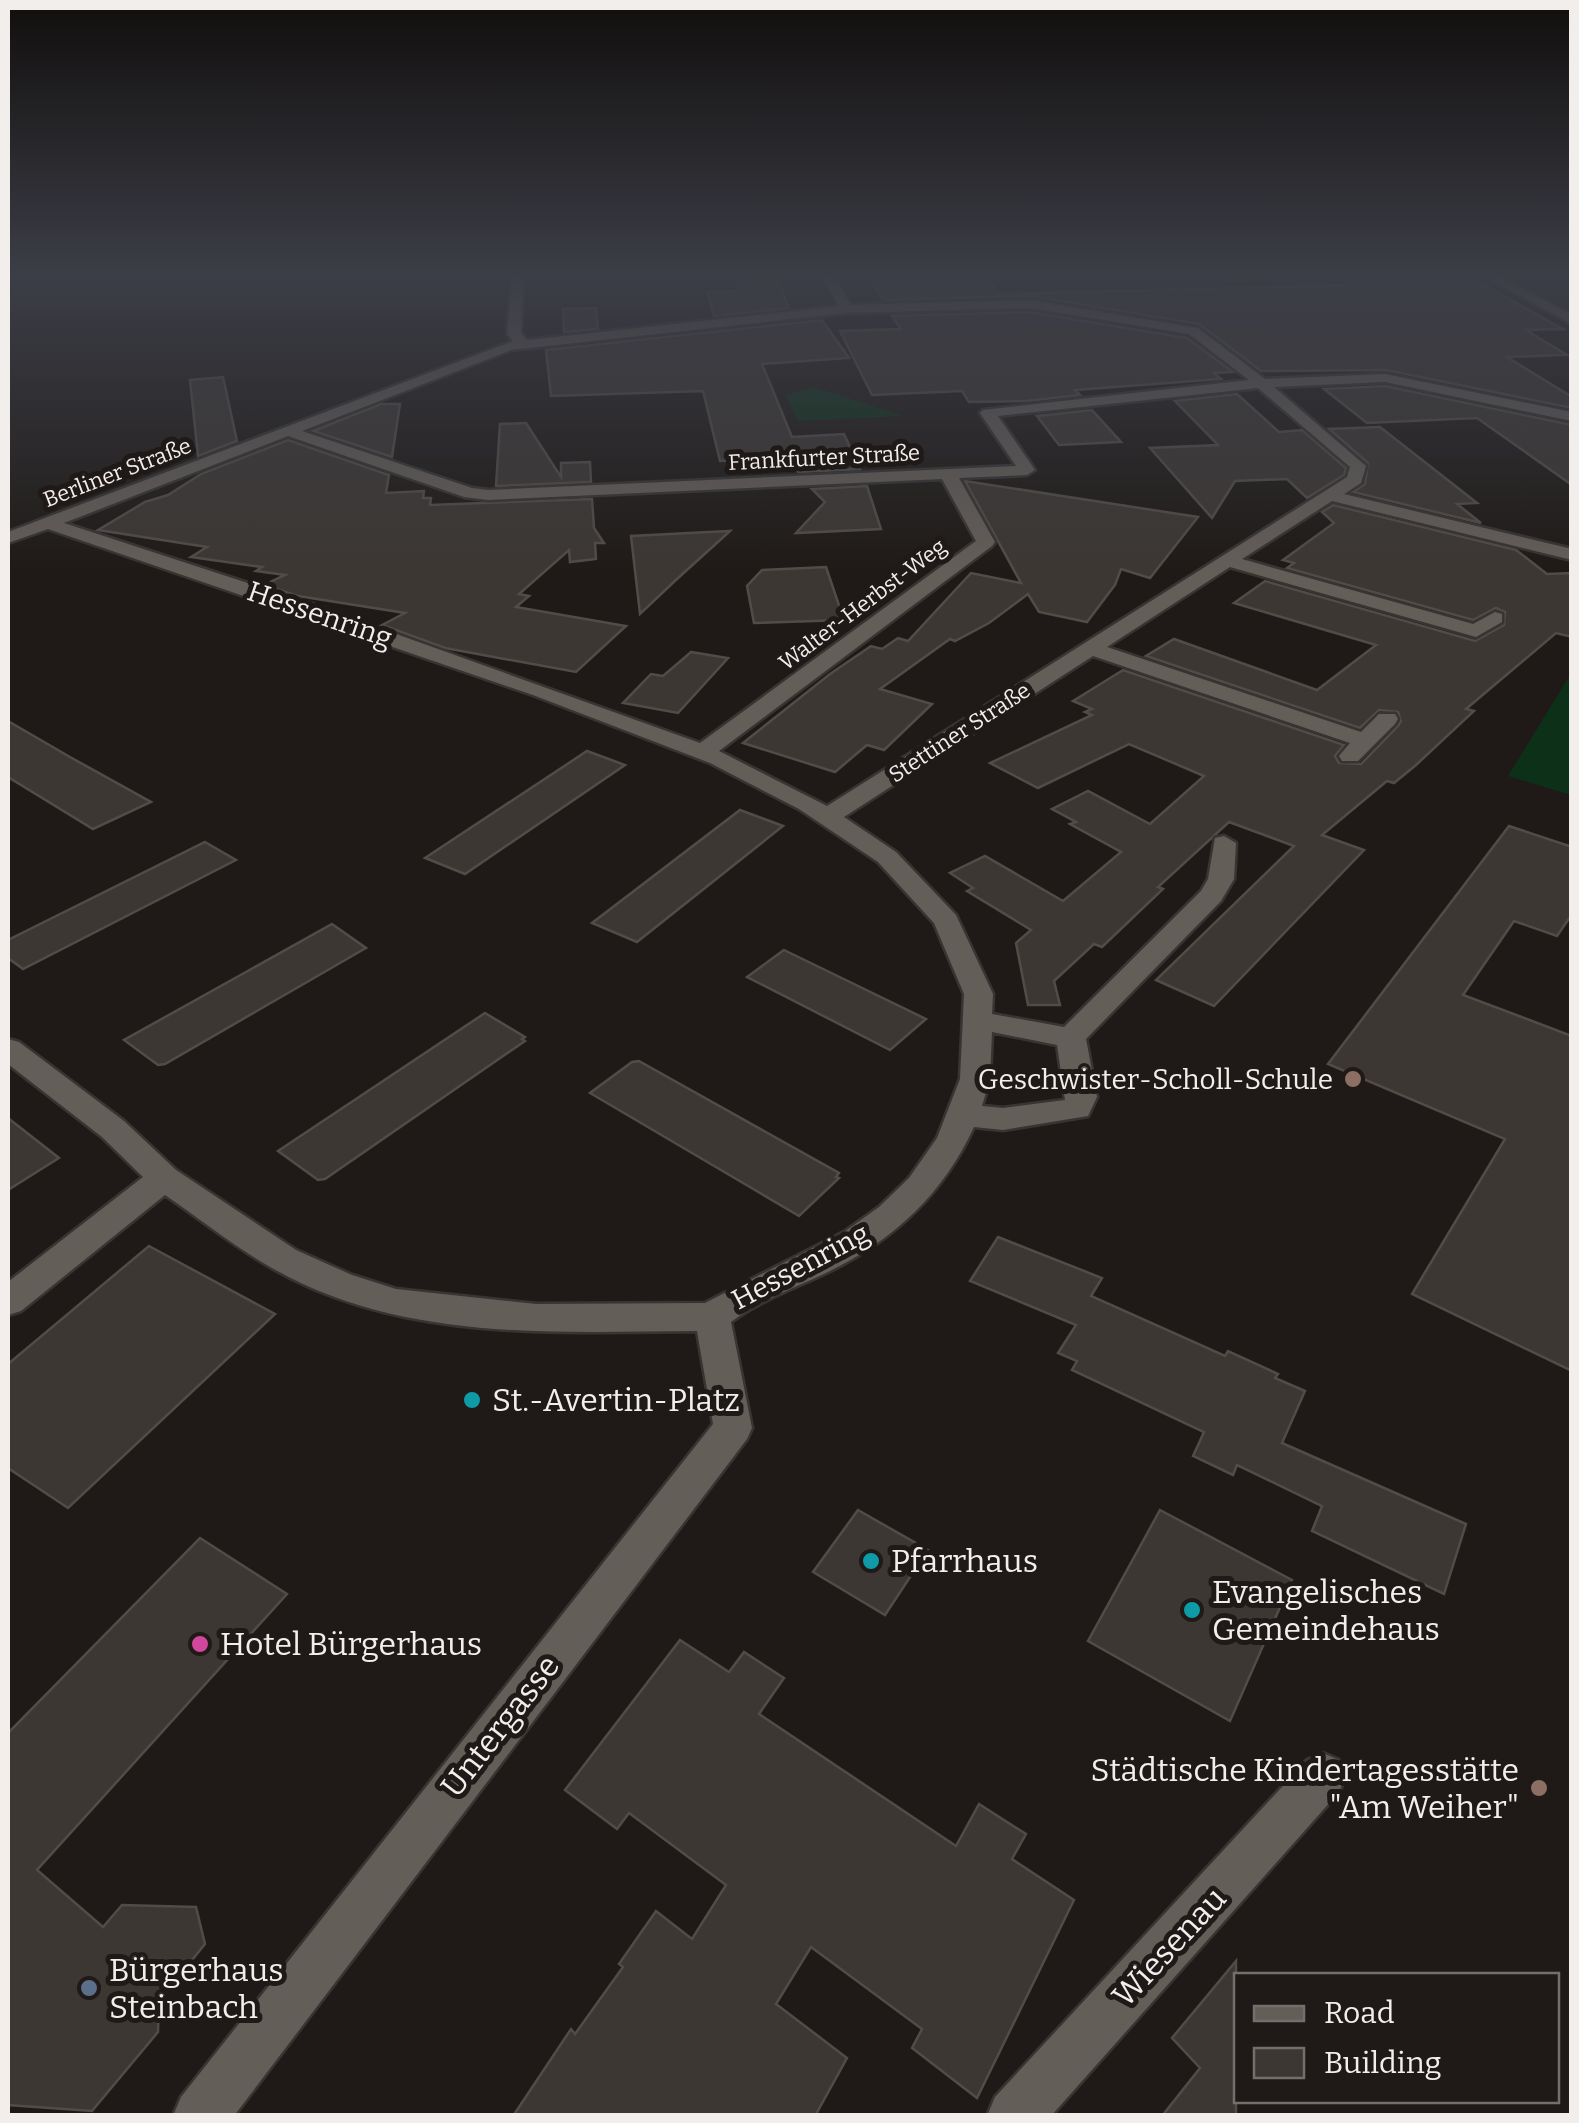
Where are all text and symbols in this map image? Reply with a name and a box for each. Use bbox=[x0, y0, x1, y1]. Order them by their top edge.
street label: Berliner Straße bbox=[39, 432, 195, 513]
street label: Frankfurter Straße bbox=[727, 439, 921, 476]
street label: Walter-Herbst-Weg bbox=[773, 533, 951, 676]
street label: Hessenring bbox=[243, 574, 396, 655]
street label: Stettiner Straße bbox=[883, 677, 1035, 788]
place label: Geschwister-Scholl-Schule bbox=[978, 1063, 1333, 1096]
marker: Geschwister-Scholl-Schule bbox=[1342, 1068, 1364, 1090]
street label: Hessenring bbox=[726, 1217, 874, 1316]
place label: St.-Avertin-Platz bbox=[492, 1381, 740, 1419]
marker: St.-Avertin-Platz bbox=[461, 1389, 483, 1411]
place label: Pfarrhaus bbox=[891, 1542, 1038, 1580]
marker: Pfarrhaus bbox=[860, 1550, 882, 1572]
place label: Evangelisches Gemeindehaus bbox=[1212, 1573, 1440, 1648]
marker: Evangelisches Gemeindehaus bbox=[1181, 1599, 1203, 1621]
place label: Hotel Bürgerhaus bbox=[220, 1625, 482, 1663]
marker: Hotel Bürgerhaus bbox=[189, 1633, 211, 1655]
street label: Untergasse bbox=[433, 1648, 567, 1804]
place label: Städtische Kindertagesstätte "Am Weiher" bbox=[1090, 1751, 1519, 1826]
marker: Städtische Kindertagesstätte "Am Weiher" bbox=[1528, 1777, 1550, 1799]
street label: Wiesenau bbox=[1104, 1880, 1234, 2014]
place label: Bürgerhaus Steinbach bbox=[109, 1951, 284, 2026]
legend bbox=[1234, 1973, 1559, 2103]
marker: Bürgerhaus Steinbach bbox=[78, 1977, 100, 1999]
text: Road bbox=[1324, 1995, 1395, 2031]
text: Building bbox=[1324, 2045, 1442, 2081]

